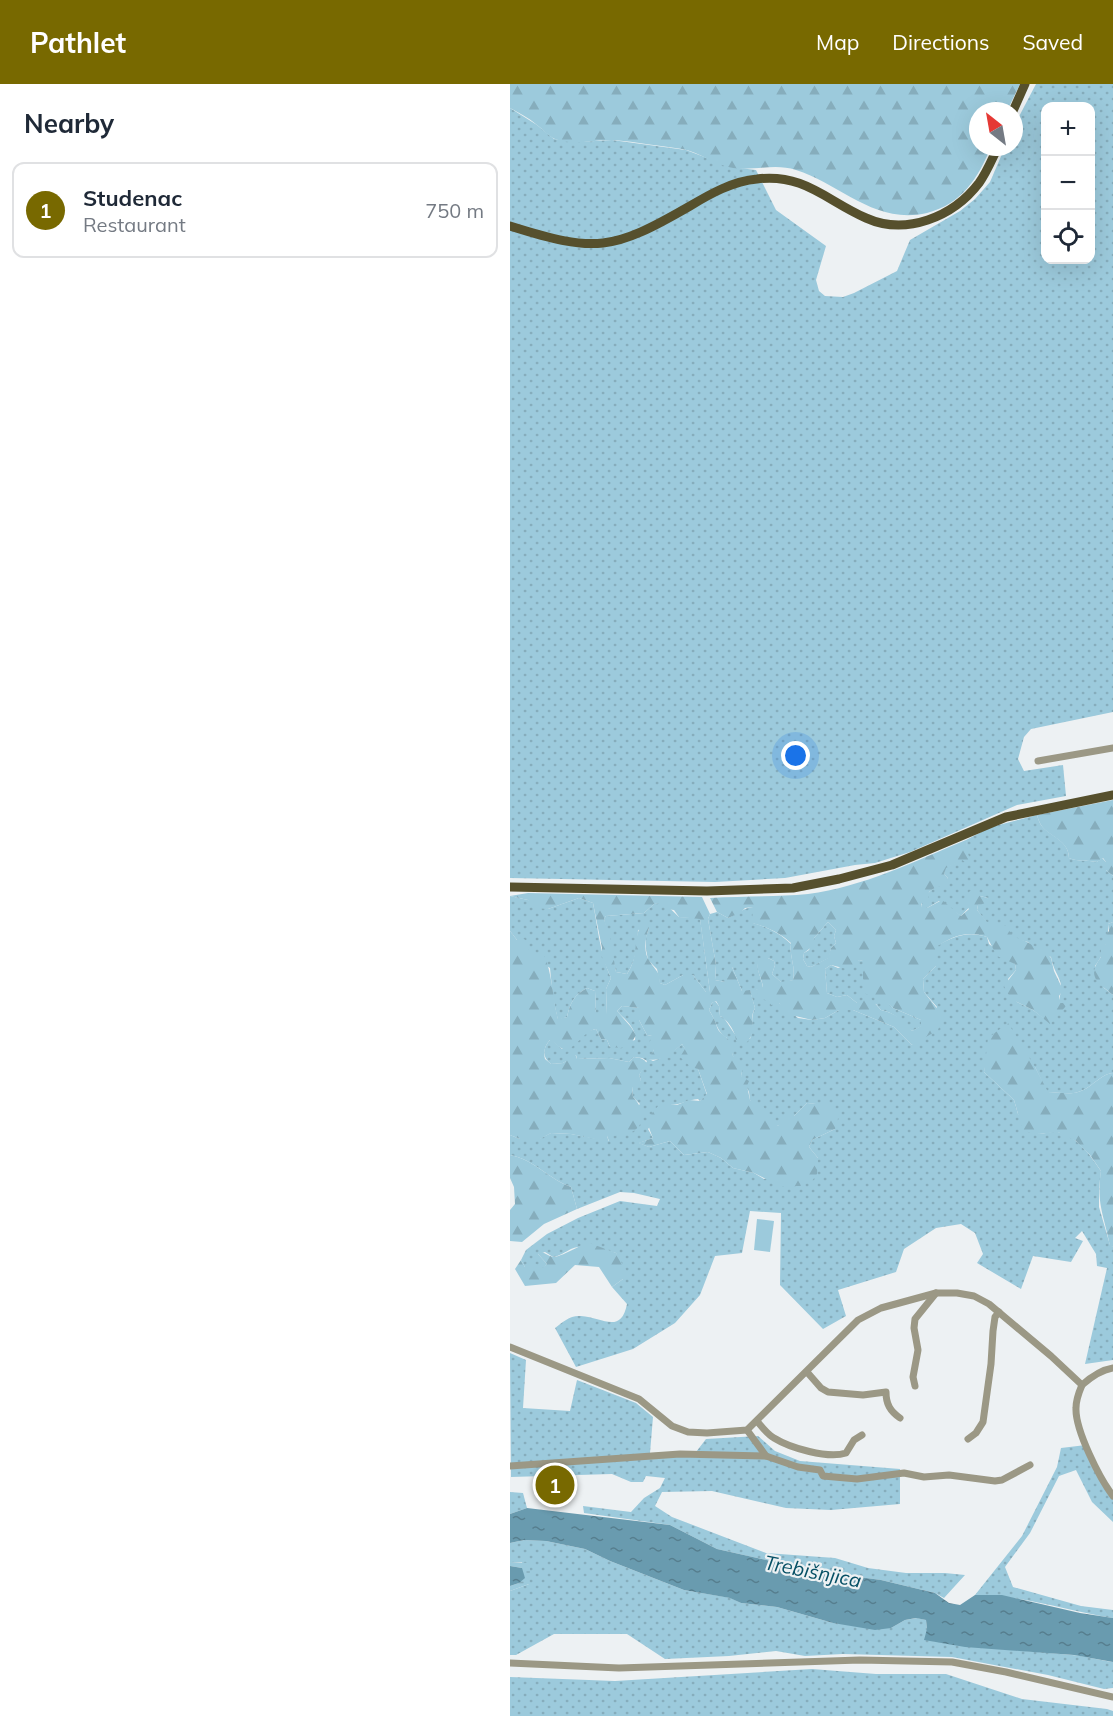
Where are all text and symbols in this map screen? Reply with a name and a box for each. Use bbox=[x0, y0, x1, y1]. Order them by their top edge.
text: Pathlet bbox=[30, 25, 126, 60]
text: Map bbox=[816, 29, 859, 55]
text: Directions bbox=[892, 29, 989, 55]
text: Saved bbox=[1022, 29, 1083, 55]
north arrow bbox=[969, 102, 1023, 156]
map controls bbox=[1041, 102, 1095, 264]
button: + bbox=[1041, 102, 1095, 156]
text: Nearby bbox=[24, 107, 114, 140]
button: − bbox=[1041, 156, 1095, 210]
text: Studenac bbox=[83, 184, 182, 212]
text: 1 bbox=[40, 198, 52, 223]
text: 750 m bbox=[425, 198, 484, 223]
button: locate bbox=[1041, 210, 1095, 264]
text: Restaurant bbox=[83, 212, 186, 237]
your location bbox=[781, 741, 810, 770]
pin: 1 bbox=[536, 1462, 574, 1508]
water label: Trebišnjica bbox=[762, 1549, 864, 1593]

